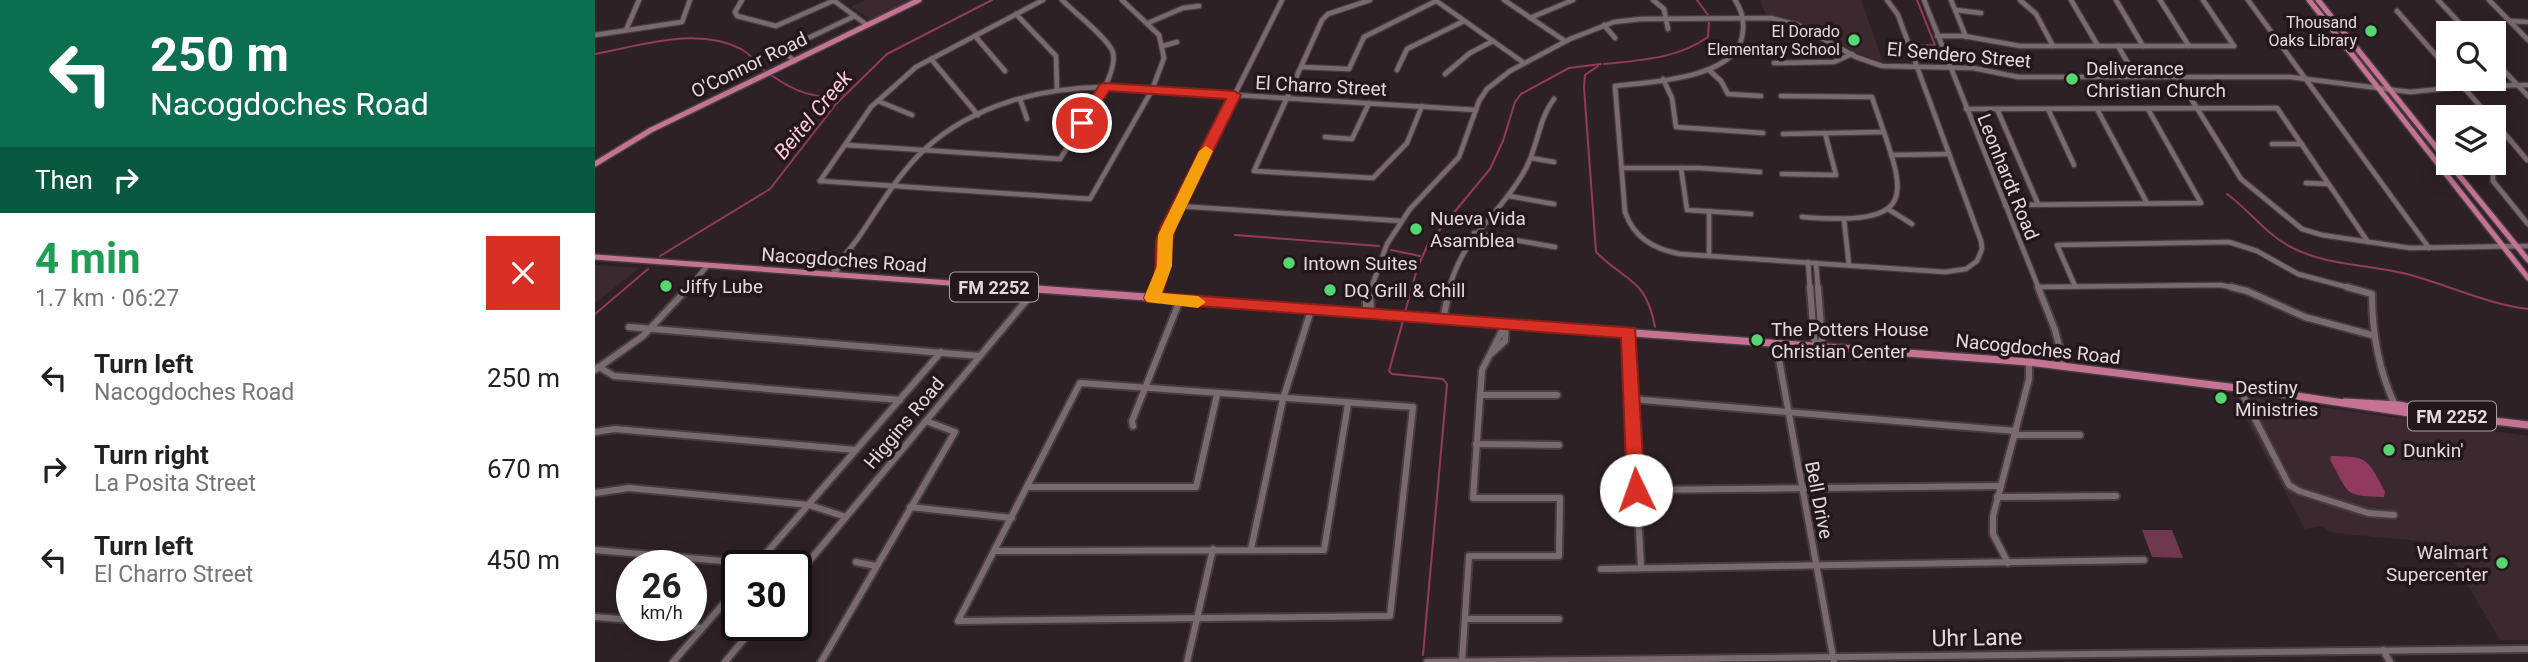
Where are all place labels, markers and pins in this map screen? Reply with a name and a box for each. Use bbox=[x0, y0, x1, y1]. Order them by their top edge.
place label: Thousand Oaks Library bbox=[2269, 13, 2357, 50]
place label: El Dorado Elementary School bbox=[1707, 22, 1840, 59]
marker: Thousand Oaks Library bbox=[2363, 23, 2379, 39]
marker: El Dorado Elementary School bbox=[1846, 32, 1862, 48]
place label: Deliverance Christian Church bbox=[2086, 57, 2226, 102]
marker: Deliverance Christian Church bbox=[2064, 71, 2080, 87]
pin bbox=[1052, 93, 1112, 153]
place label: Nueva Vida Asamblea bbox=[1430, 207, 1526, 252]
marker: Nueva Vida Asamblea bbox=[1408, 221, 1424, 237]
place label: Intown Suites bbox=[1303, 252, 1417, 275]
marker: Intown Suites bbox=[1281, 255, 1297, 271]
place label: Jiffy Lube bbox=[680, 275, 763, 298]
marker: Jiffy Lube bbox=[658, 278, 674, 294]
place label: DQ Grill & Chill bbox=[1344, 279, 1465, 302]
marker: DQ Grill & Chill bbox=[1322, 282, 1338, 298]
place label: The Potters House Christian Center bbox=[1771, 318, 1929, 363]
marker: The Potters House Christian Center bbox=[1749, 332, 1765, 348]
place label: Destiny Ministries bbox=[2235, 376, 2318, 421]
marker: Destiny Ministries bbox=[2213, 390, 2229, 406]
place label: Dunkin' bbox=[2403, 439, 2464, 462]
marker: Dunkin' bbox=[2381, 442, 2397, 458]
place label: Walmart Supercenter bbox=[2386, 541, 2489, 586]
marker: Walmart Supercenter bbox=[2494, 555, 2510, 571]

